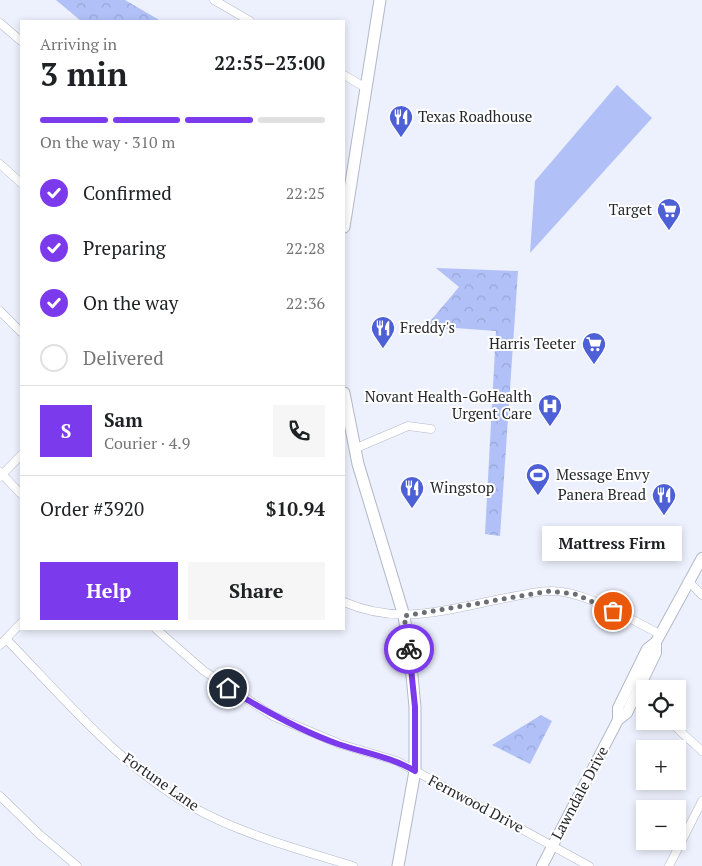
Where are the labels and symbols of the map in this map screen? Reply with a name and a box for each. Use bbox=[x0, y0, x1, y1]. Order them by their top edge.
restaurant icon: Texas Roadhouse bbox=[388, 104, 414, 138]
place label: Texas Roadhouse bbox=[418, 106, 532, 126]
supermarket icon: Target bbox=[656, 197, 682, 231]
place label: Target bbox=[609, 199, 652, 219]
restaurant icon: Freddy's bbox=[370, 315, 396, 349]
place label: Freddy's bbox=[400, 317, 455, 337]
supermarket icon: Harris Teeter bbox=[581, 331, 607, 365]
place label: Harris Teeter bbox=[489, 333, 576, 353]
place label: Novant Health-GoHealth Urgent Care bbox=[365, 386, 532, 423]
hospital icon: Novant Health-GoHealth Urgent Care bbox=[537, 393, 563, 427]
sports icon: Message Envy bbox=[525, 462, 551, 496]
place label: Message Envy bbox=[556, 464, 650, 484]
restaurant icon: Wingstop bbox=[399, 475, 425, 509]
place label: Wingstop bbox=[430, 477, 494, 497]
restaurant icon: Panera Bread bbox=[651, 482, 677, 516]
place label: Panera Bread bbox=[558, 484, 646, 504]
callout: Mattress Firm bbox=[543, 526, 683, 561]
pin bbox=[592, 590, 634, 632]
courier bbox=[384, 624, 434, 674]
pin bbox=[207, 667, 249, 709]
street label: Lawndale Drive bbox=[546, 742, 612, 843]
street label: Fortune Lane bbox=[119, 748, 204, 815]
street label: Fernwood Drive bbox=[425, 770, 528, 837]

